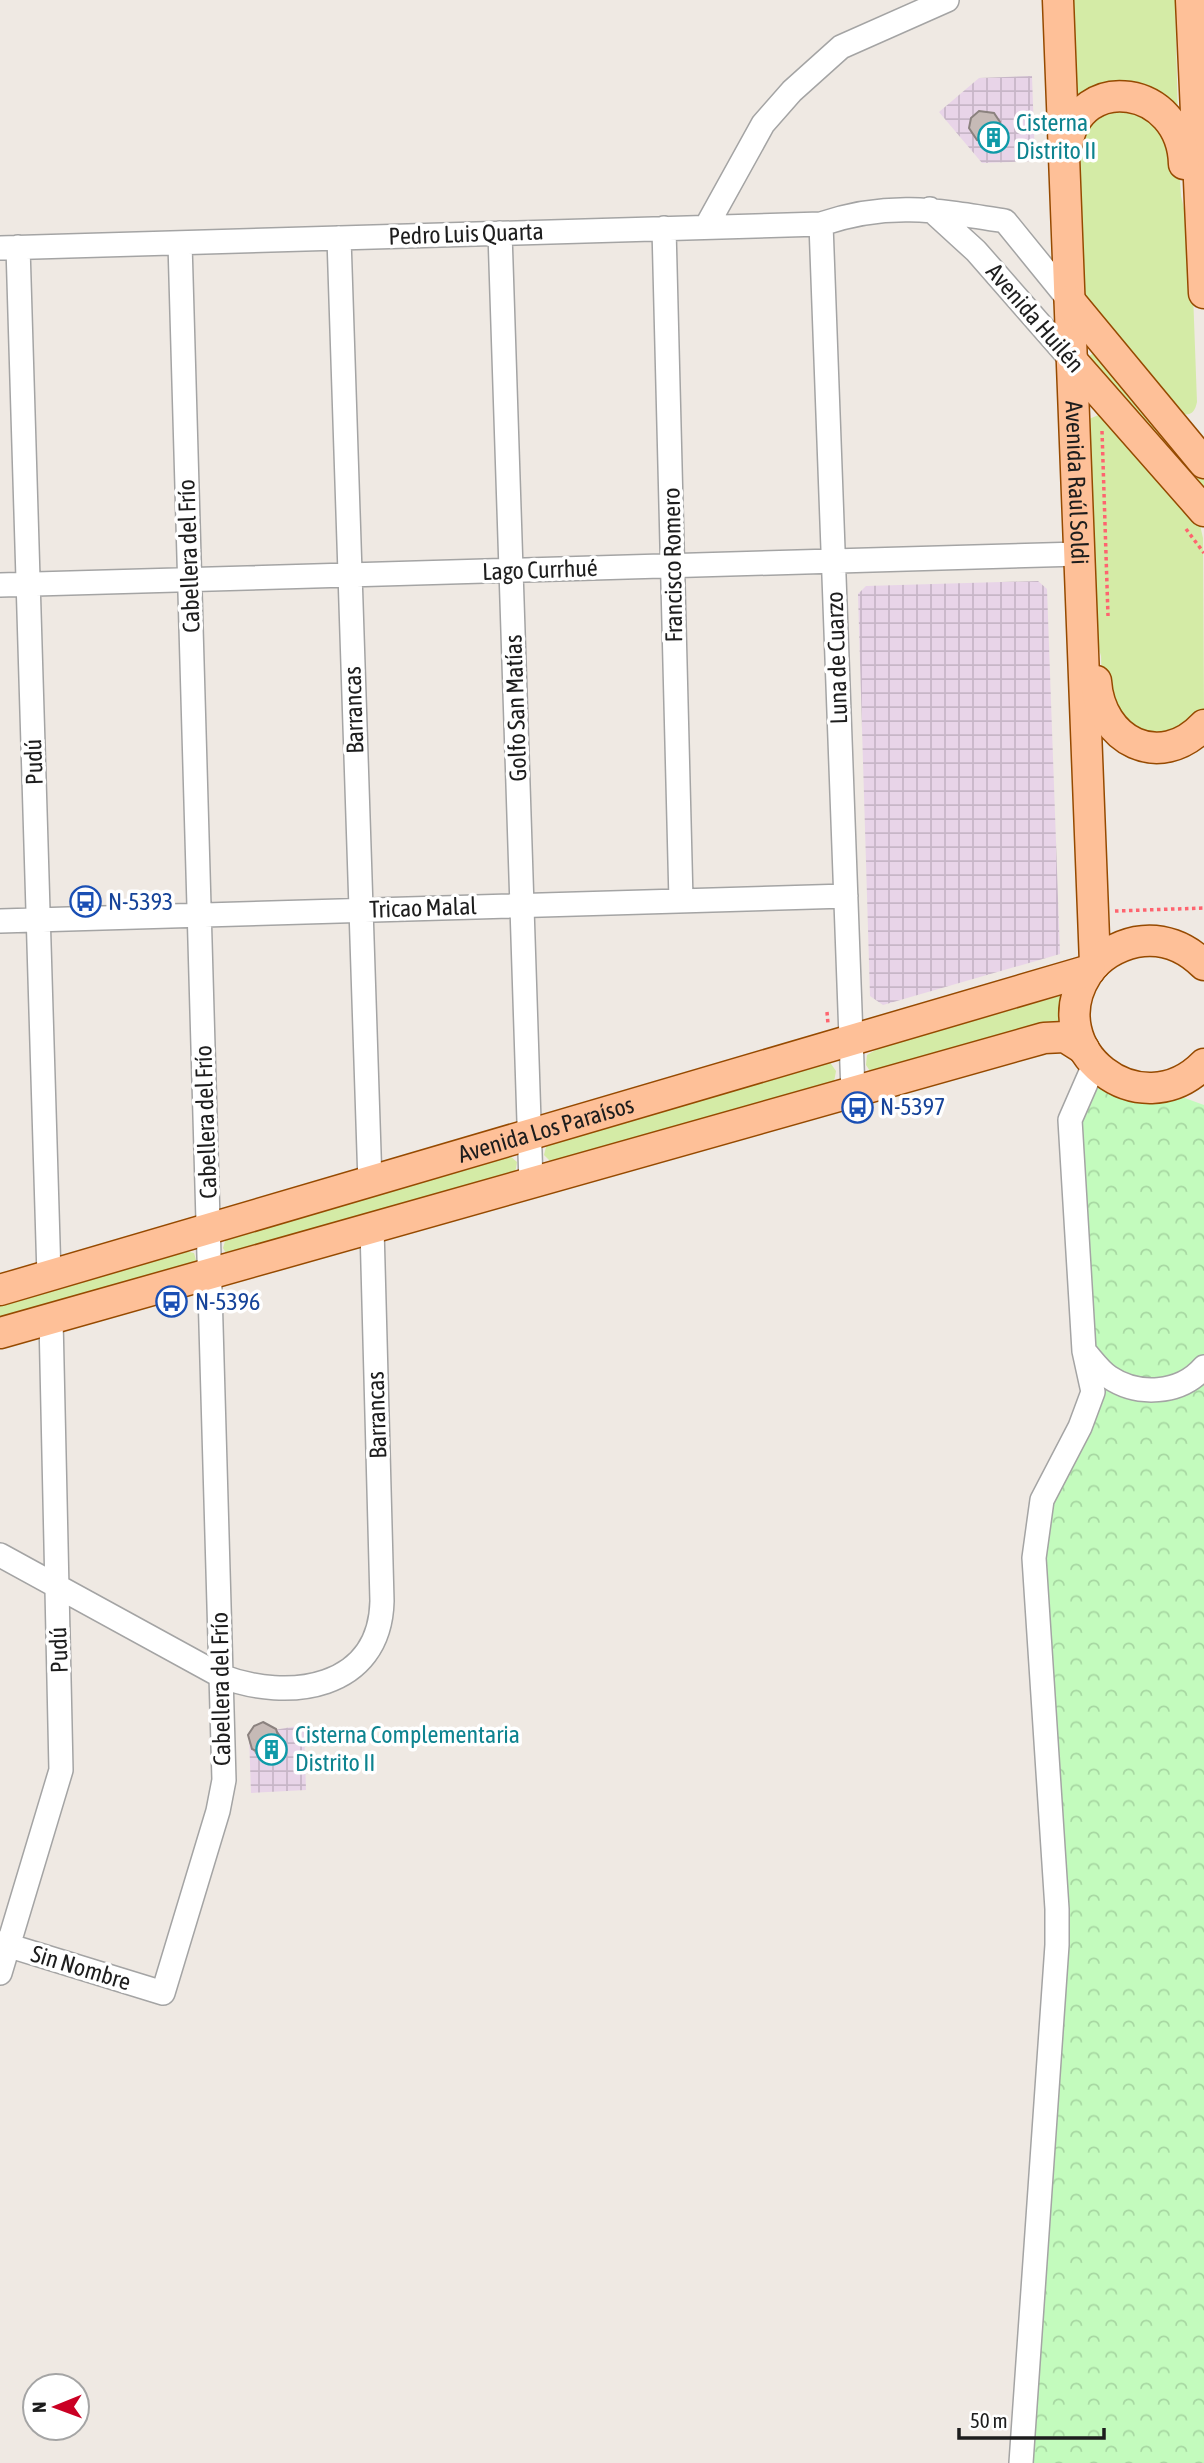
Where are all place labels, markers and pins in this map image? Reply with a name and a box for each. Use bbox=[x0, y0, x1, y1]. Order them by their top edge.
place label: Cisterna Distrito II bbox=[1016, 109, 1096, 164]
building icon: Cisterna Distrito II bbox=[976, 120, 1010, 154]
bus stop icon: N-5393 bbox=[68, 885, 102, 919]
place label: N-5393 bbox=[108, 888, 173, 915]
bus stop icon: N-5397 bbox=[840, 1090, 874, 1124]
place label: N-5397 bbox=[880, 1093, 945, 1120]
bus stop icon: N-5396 bbox=[155, 1285, 189, 1319]
place label: N-5396 bbox=[195, 1288, 260, 1315]
place label: Cisterna Complementaria Distrito II bbox=[295, 1721, 520, 1776]
building icon: Cisterna Complementaria Distrito II bbox=[255, 1732, 289, 1766]

